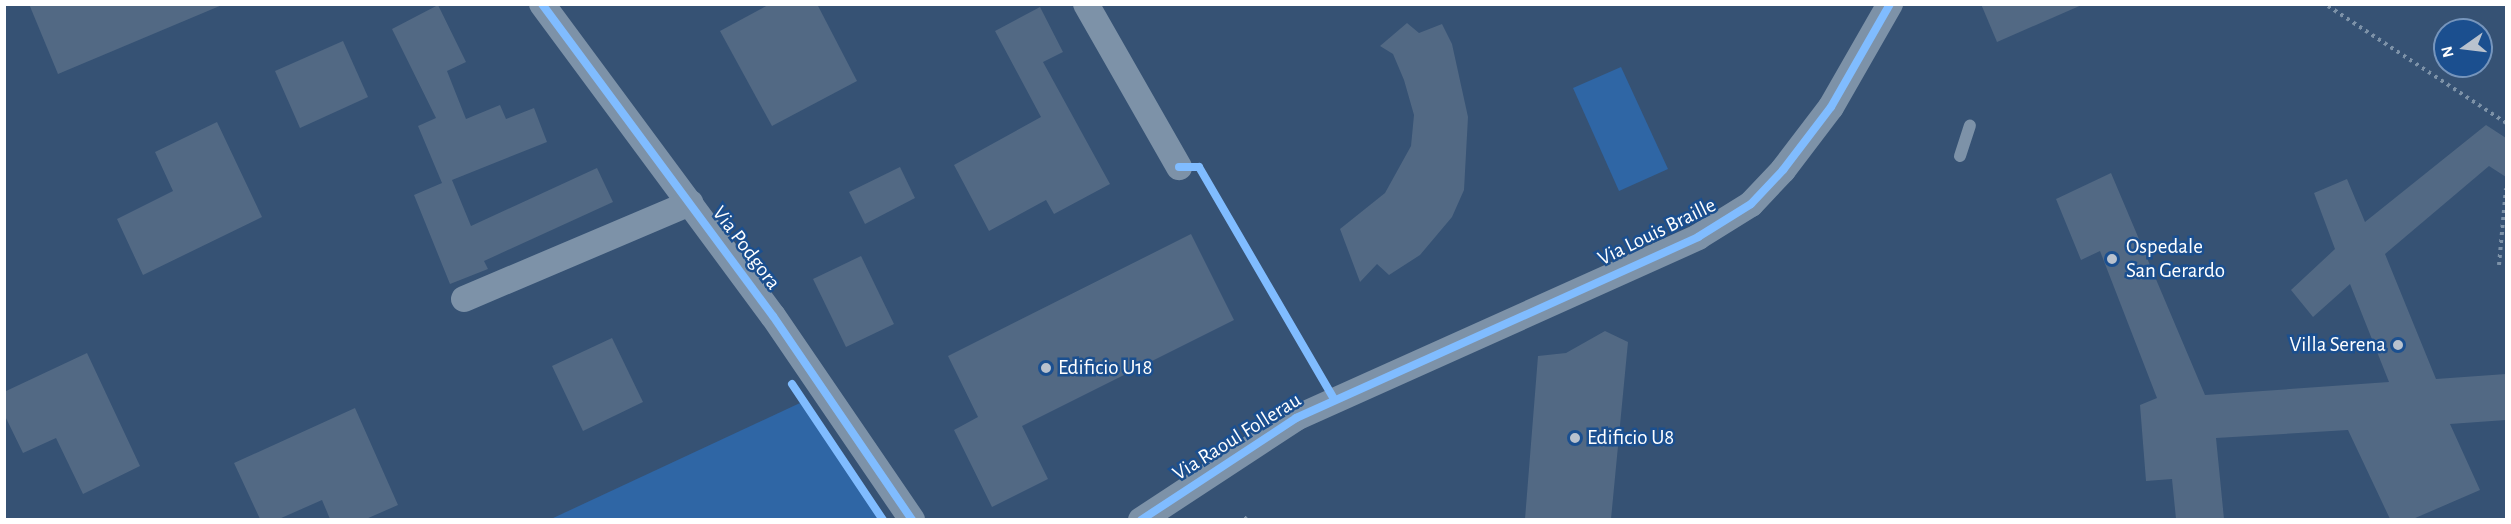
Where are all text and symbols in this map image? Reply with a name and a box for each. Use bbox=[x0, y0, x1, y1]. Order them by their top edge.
north arrow bbox=[2433, 18, 2493, 78]
text: N bbox=[2438, 45, 2457, 59]
street label: Via Louis Braille bbox=[1594, 193, 1720, 271]
street label: Via Podgora bbox=[706, 201, 786, 295]
place label: Ospedale San Gerardo bbox=[2126, 234, 2225, 284]
marker: Ospedale San Gerardo bbox=[2103, 250, 2121, 268]
place label: Villa Serena bbox=[2289, 332, 2386, 358]
marker: Villa Serena bbox=[2391, 338, 2405, 352]
place label: Edificio U18 bbox=[1058, 355, 1152, 381]
marker: Edificio U18 bbox=[1039, 361, 1053, 375]
street label: Via Raoul Follerau bbox=[1168, 388, 1306, 486]
place label: Edificio U8 bbox=[1587, 425, 1674, 451]
marker: Edificio U8 bbox=[1568, 431, 1582, 445]

